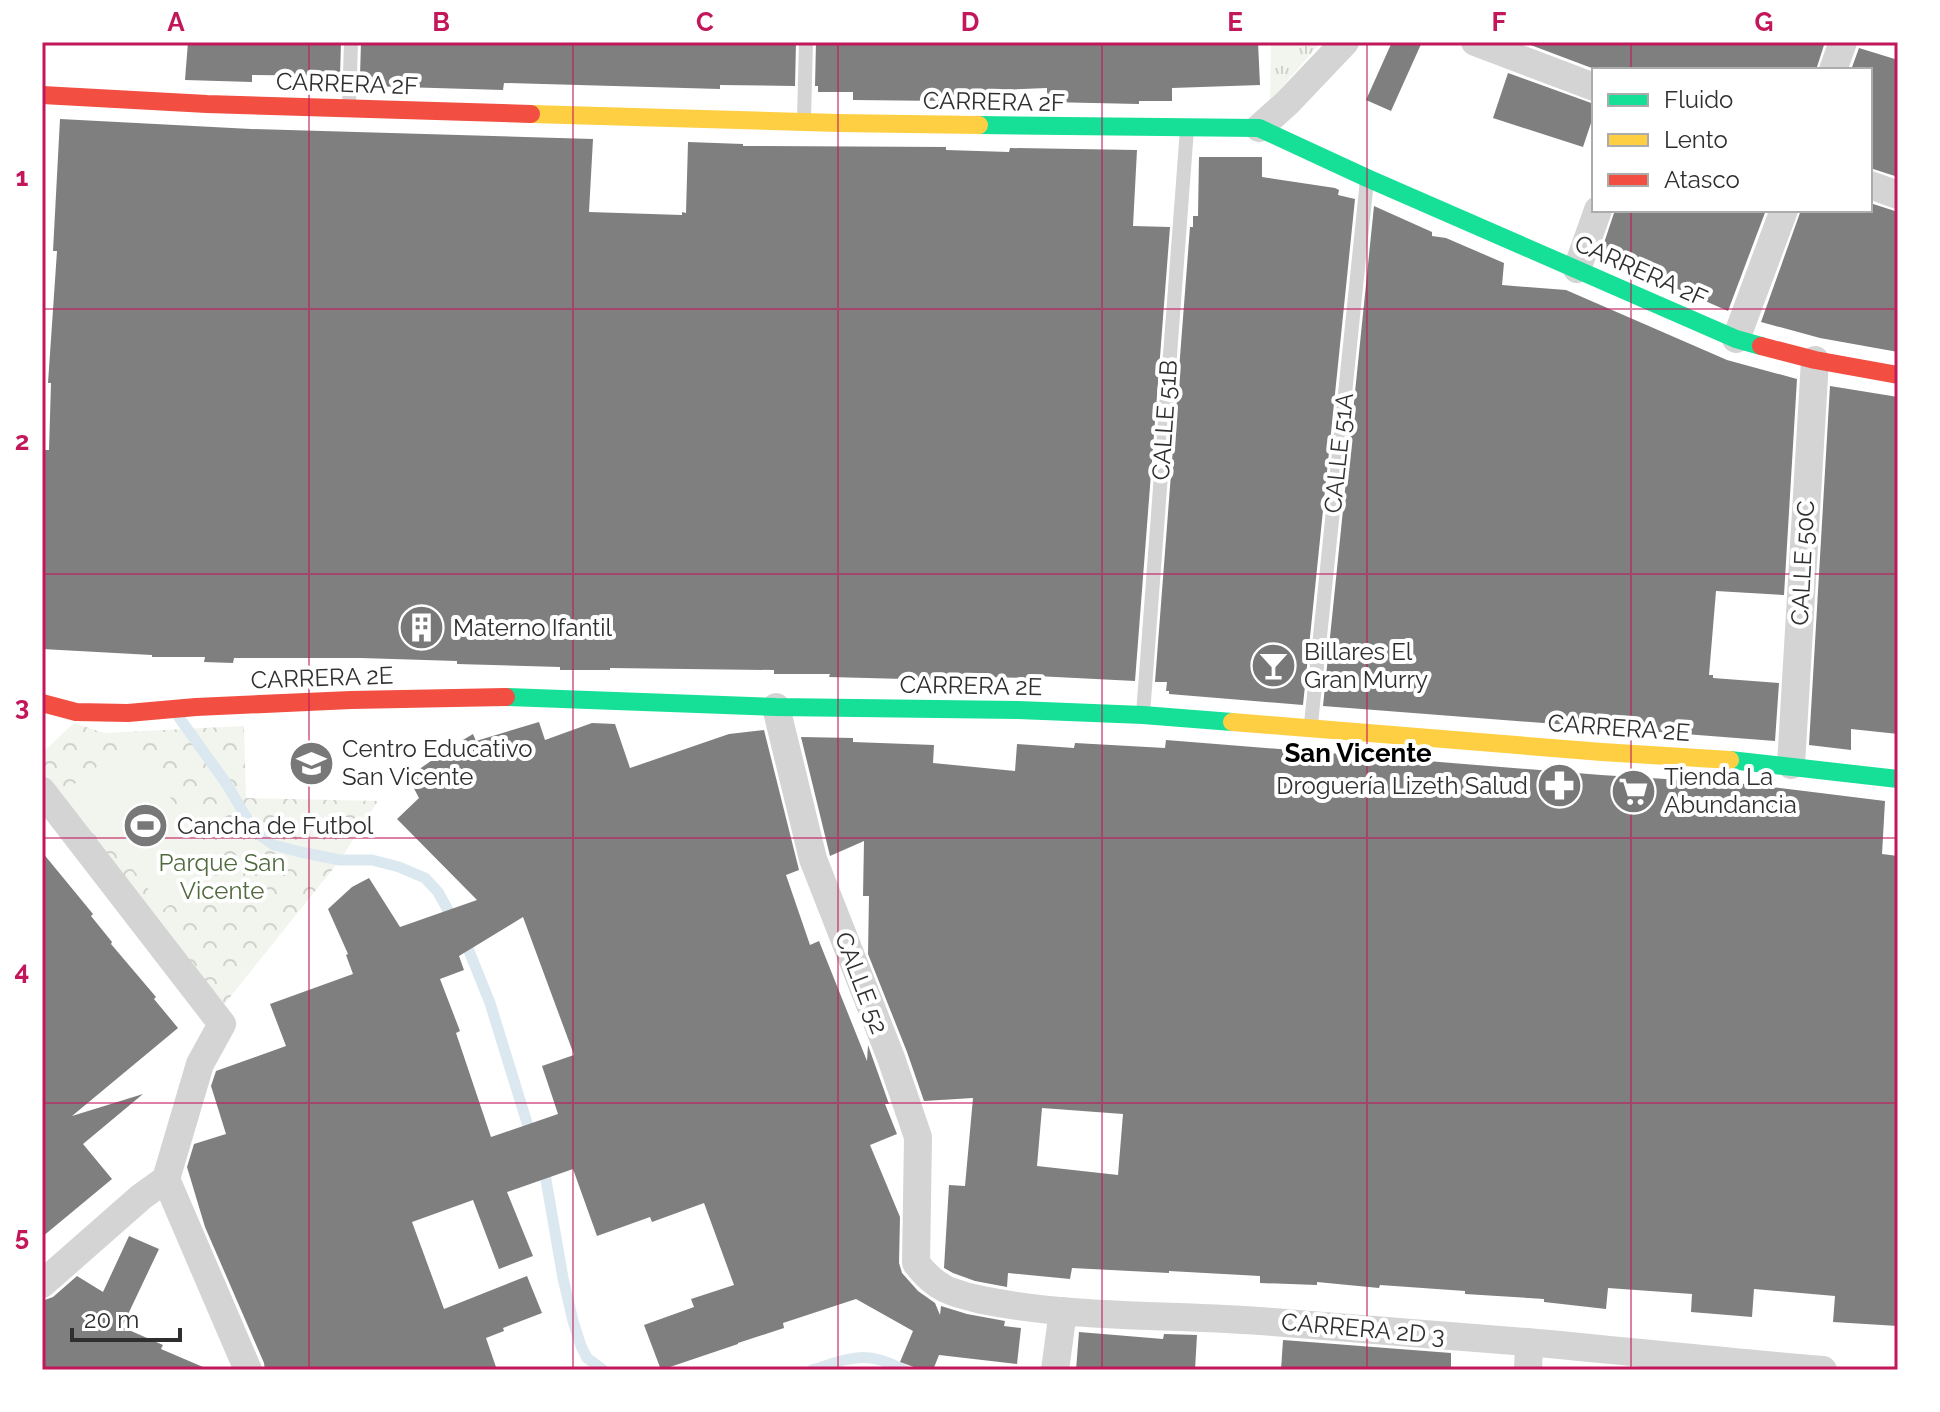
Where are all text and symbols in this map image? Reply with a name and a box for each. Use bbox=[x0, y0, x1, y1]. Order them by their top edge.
text: A bbox=[167, 7, 185, 37]
text: B bbox=[432, 7, 450, 37]
text: C bbox=[696, 7, 714, 37]
text: D bbox=[961, 7, 979, 37]
text: E bbox=[1227, 7, 1243, 37]
text: F bbox=[1492, 7, 1507, 37]
text: G bbox=[1755, 7, 1773, 37]
street label: CARRERA 2F bbox=[275, 67, 419, 100]
legend bbox=[1592, 68, 1872, 212]
text: Fluido bbox=[1664, 85, 1733, 114]
street label: CARRERA 2F bbox=[923, 86, 1065, 117]
text: Lento bbox=[1664, 125, 1728, 154]
text: 1 bbox=[16, 162, 29, 192]
text: Atasco bbox=[1664, 165, 1740, 194]
street label: CARRERA 2F bbox=[1570, 228, 1712, 313]
street label: CALLE 51B bbox=[1146, 359, 1183, 481]
street label: CALLE 51A bbox=[1318, 391, 1359, 515]
text: 2 bbox=[15, 426, 29, 456]
street label: CALLE 50C bbox=[1785, 500, 1820, 626]
building icon: Materno Ifantil bbox=[398, 604, 446, 652]
place label: Materno Ifantil bbox=[453, 613, 613, 642]
place label: Billares El Gran Murry bbox=[1304, 637, 1428, 694]
bar icon: Billares El Gran Murry bbox=[1249, 642, 1297, 690]
street label: CARRERA 2E bbox=[250, 661, 394, 694]
street label: CARRERA 2E bbox=[899, 670, 1043, 701]
text: 3 bbox=[15, 691, 29, 721]
street label: CARRERA 2E bbox=[1547, 708, 1691, 747]
place label: Centro Educativo San Vicente bbox=[342, 734, 532, 791]
district label: San Vicente bbox=[1284, 738, 1432, 768]
school or university icon: Centro Educativo San Vicente bbox=[287, 739, 335, 787]
pharmacy icon: Droguería Lizeth Salud bbox=[1535, 762, 1583, 810]
place label: Tienda La Abundancia bbox=[1664, 762, 1797, 819]
supermarket icon: Tienda La Abundancia bbox=[1609, 767, 1657, 815]
place label: Droguería Lizeth Salud bbox=[1276, 771, 1528, 800]
sports icon: Cancha de Futbol bbox=[122, 802, 170, 850]
place label: Cancha de Futbol bbox=[177, 811, 374, 840]
park label: Parque San Vicente bbox=[159, 848, 285, 905]
street label: CALLE 52 bbox=[829, 928, 894, 1038]
text: 4 bbox=[15, 956, 29, 986]
text: 5 bbox=[15, 1221, 29, 1251]
scale bar bbox=[72, 1292, 180, 1342]
text: 20 m bbox=[84, 1305, 139, 1334]
street label: CARRERA 2D 3 bbox=[1280, 1307, 1446, 1350]

